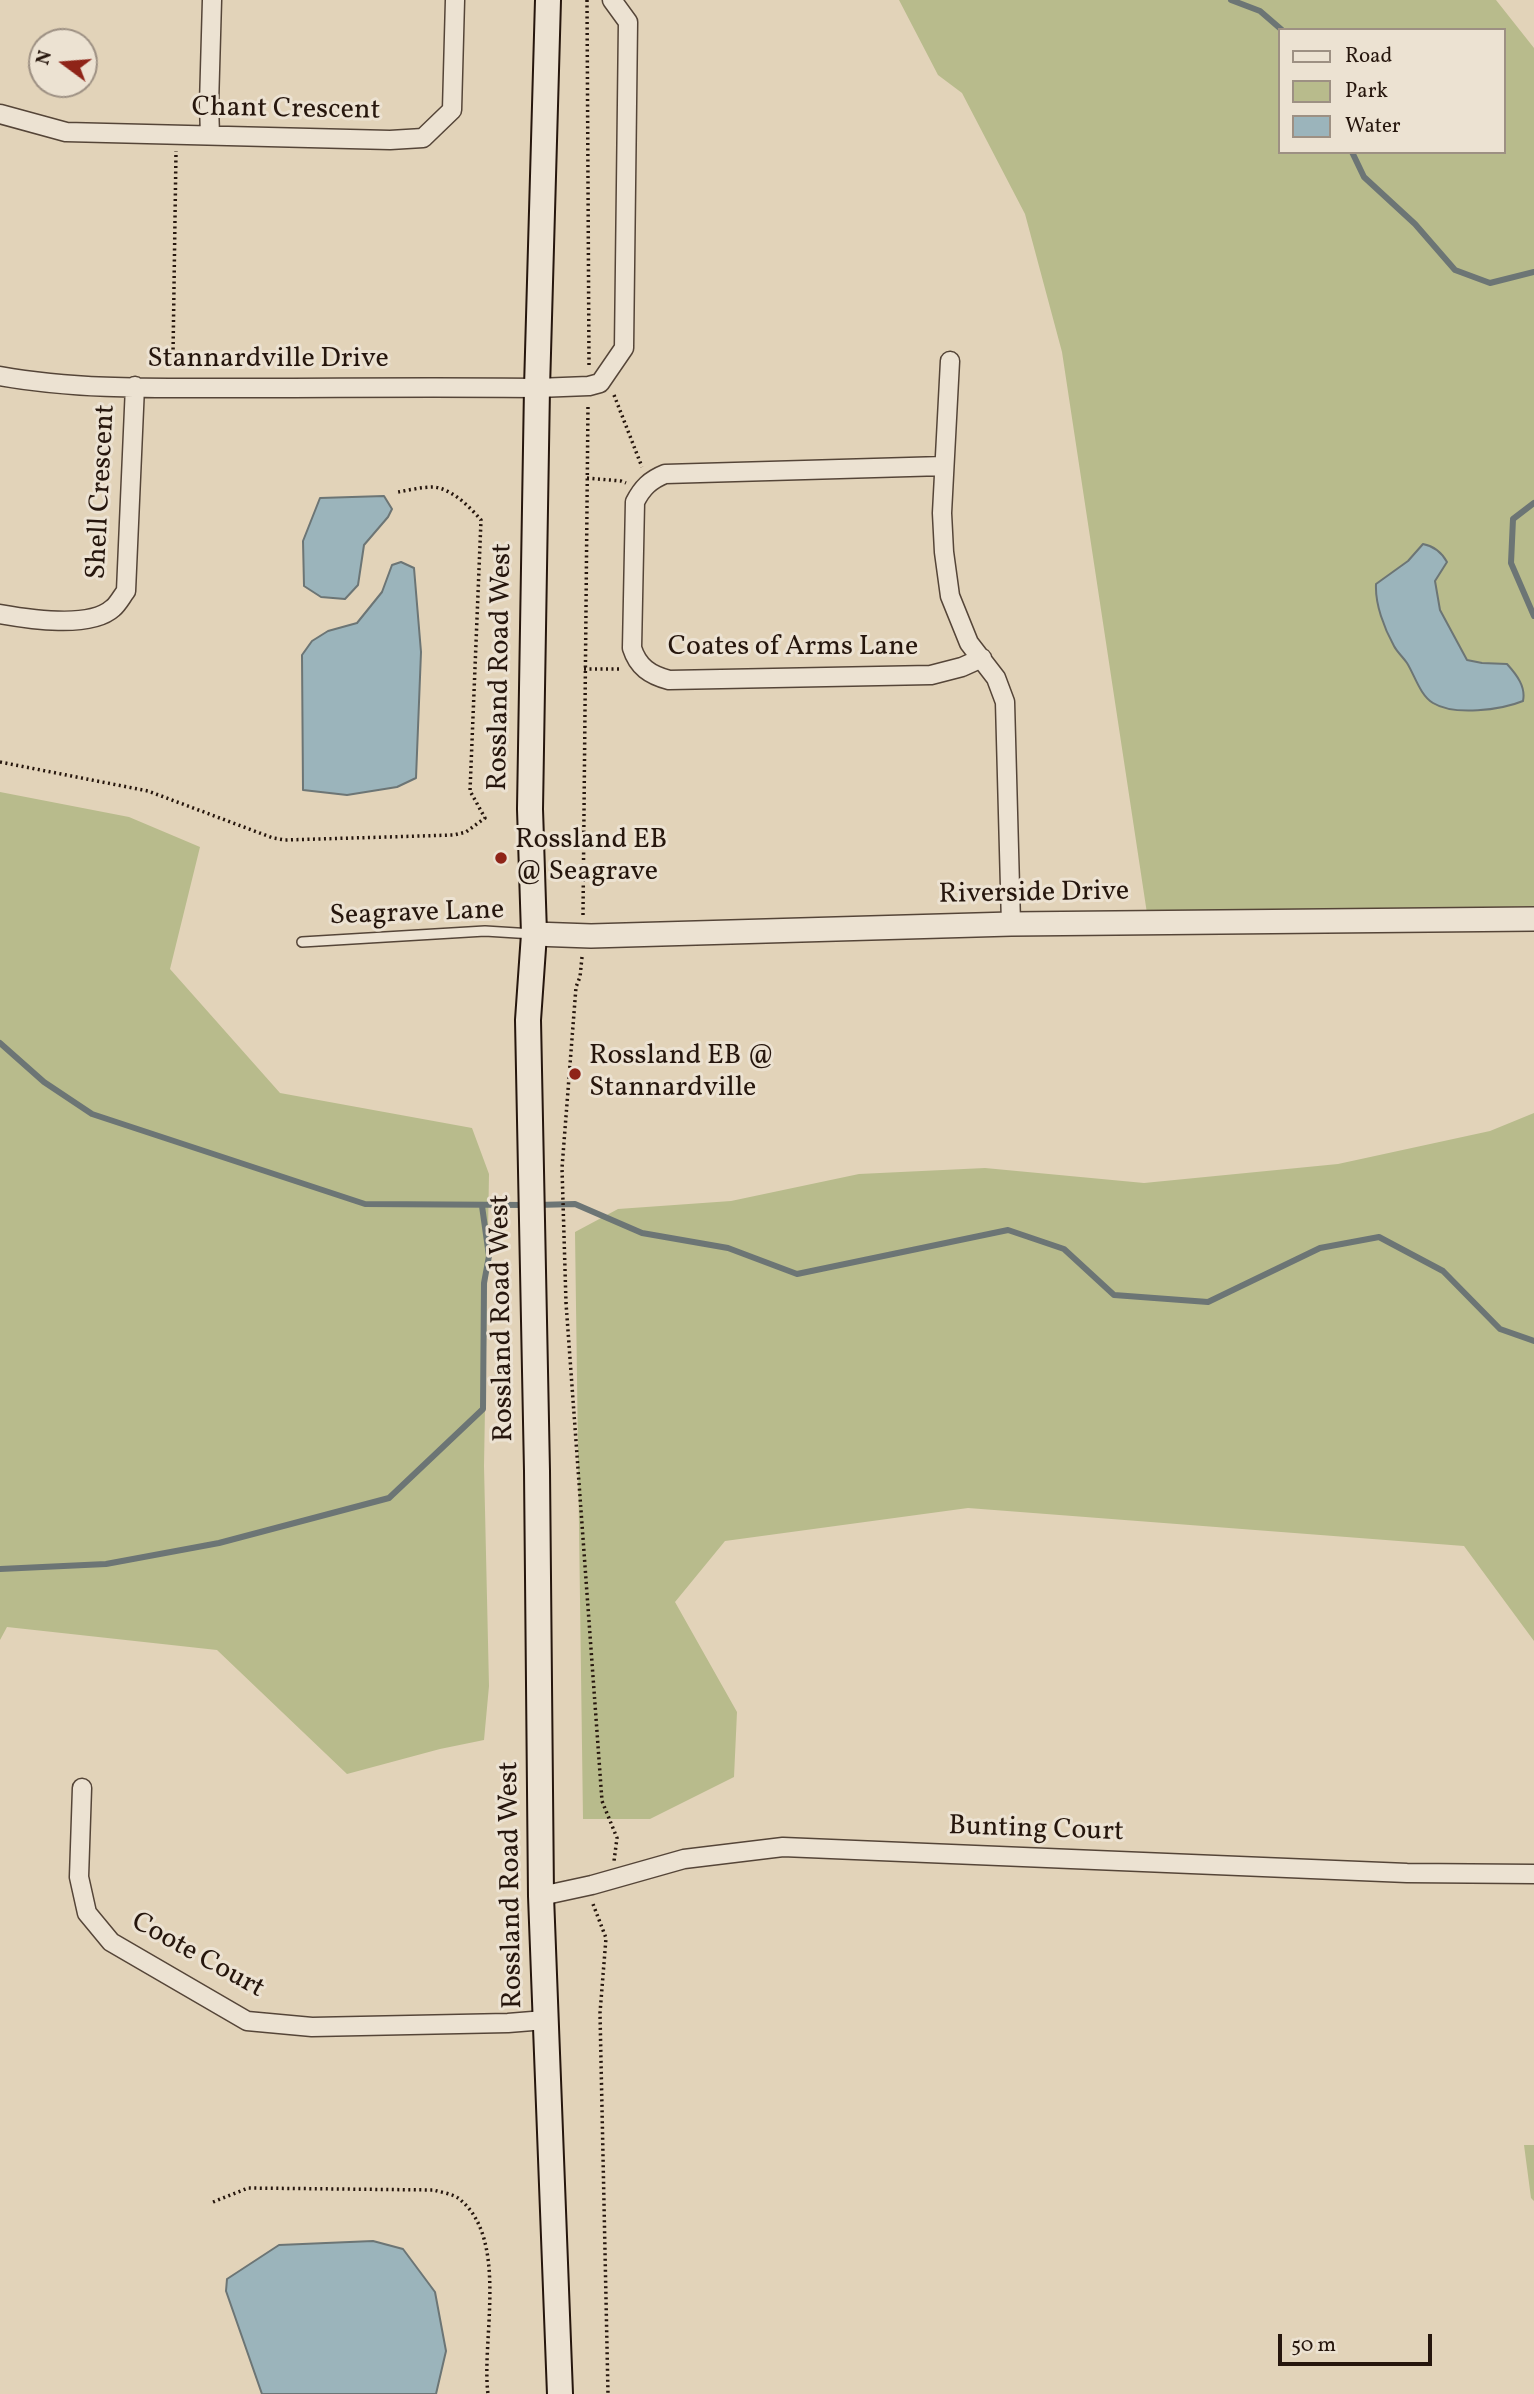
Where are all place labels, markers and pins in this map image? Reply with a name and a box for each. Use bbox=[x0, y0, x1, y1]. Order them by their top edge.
place label: Rossland EB @ Seagrave bbox=[515, 825, 667, 891]
marker: Rossland EB @ Seagrave bbox=[493, 850, 509, 866]
place label: Rossland EB @ Stannardville bbox=[589, 1041, 775, 1107]
marker: Rossland EB @ Stannardville bbox=[567, 1066, 583, 1082]

